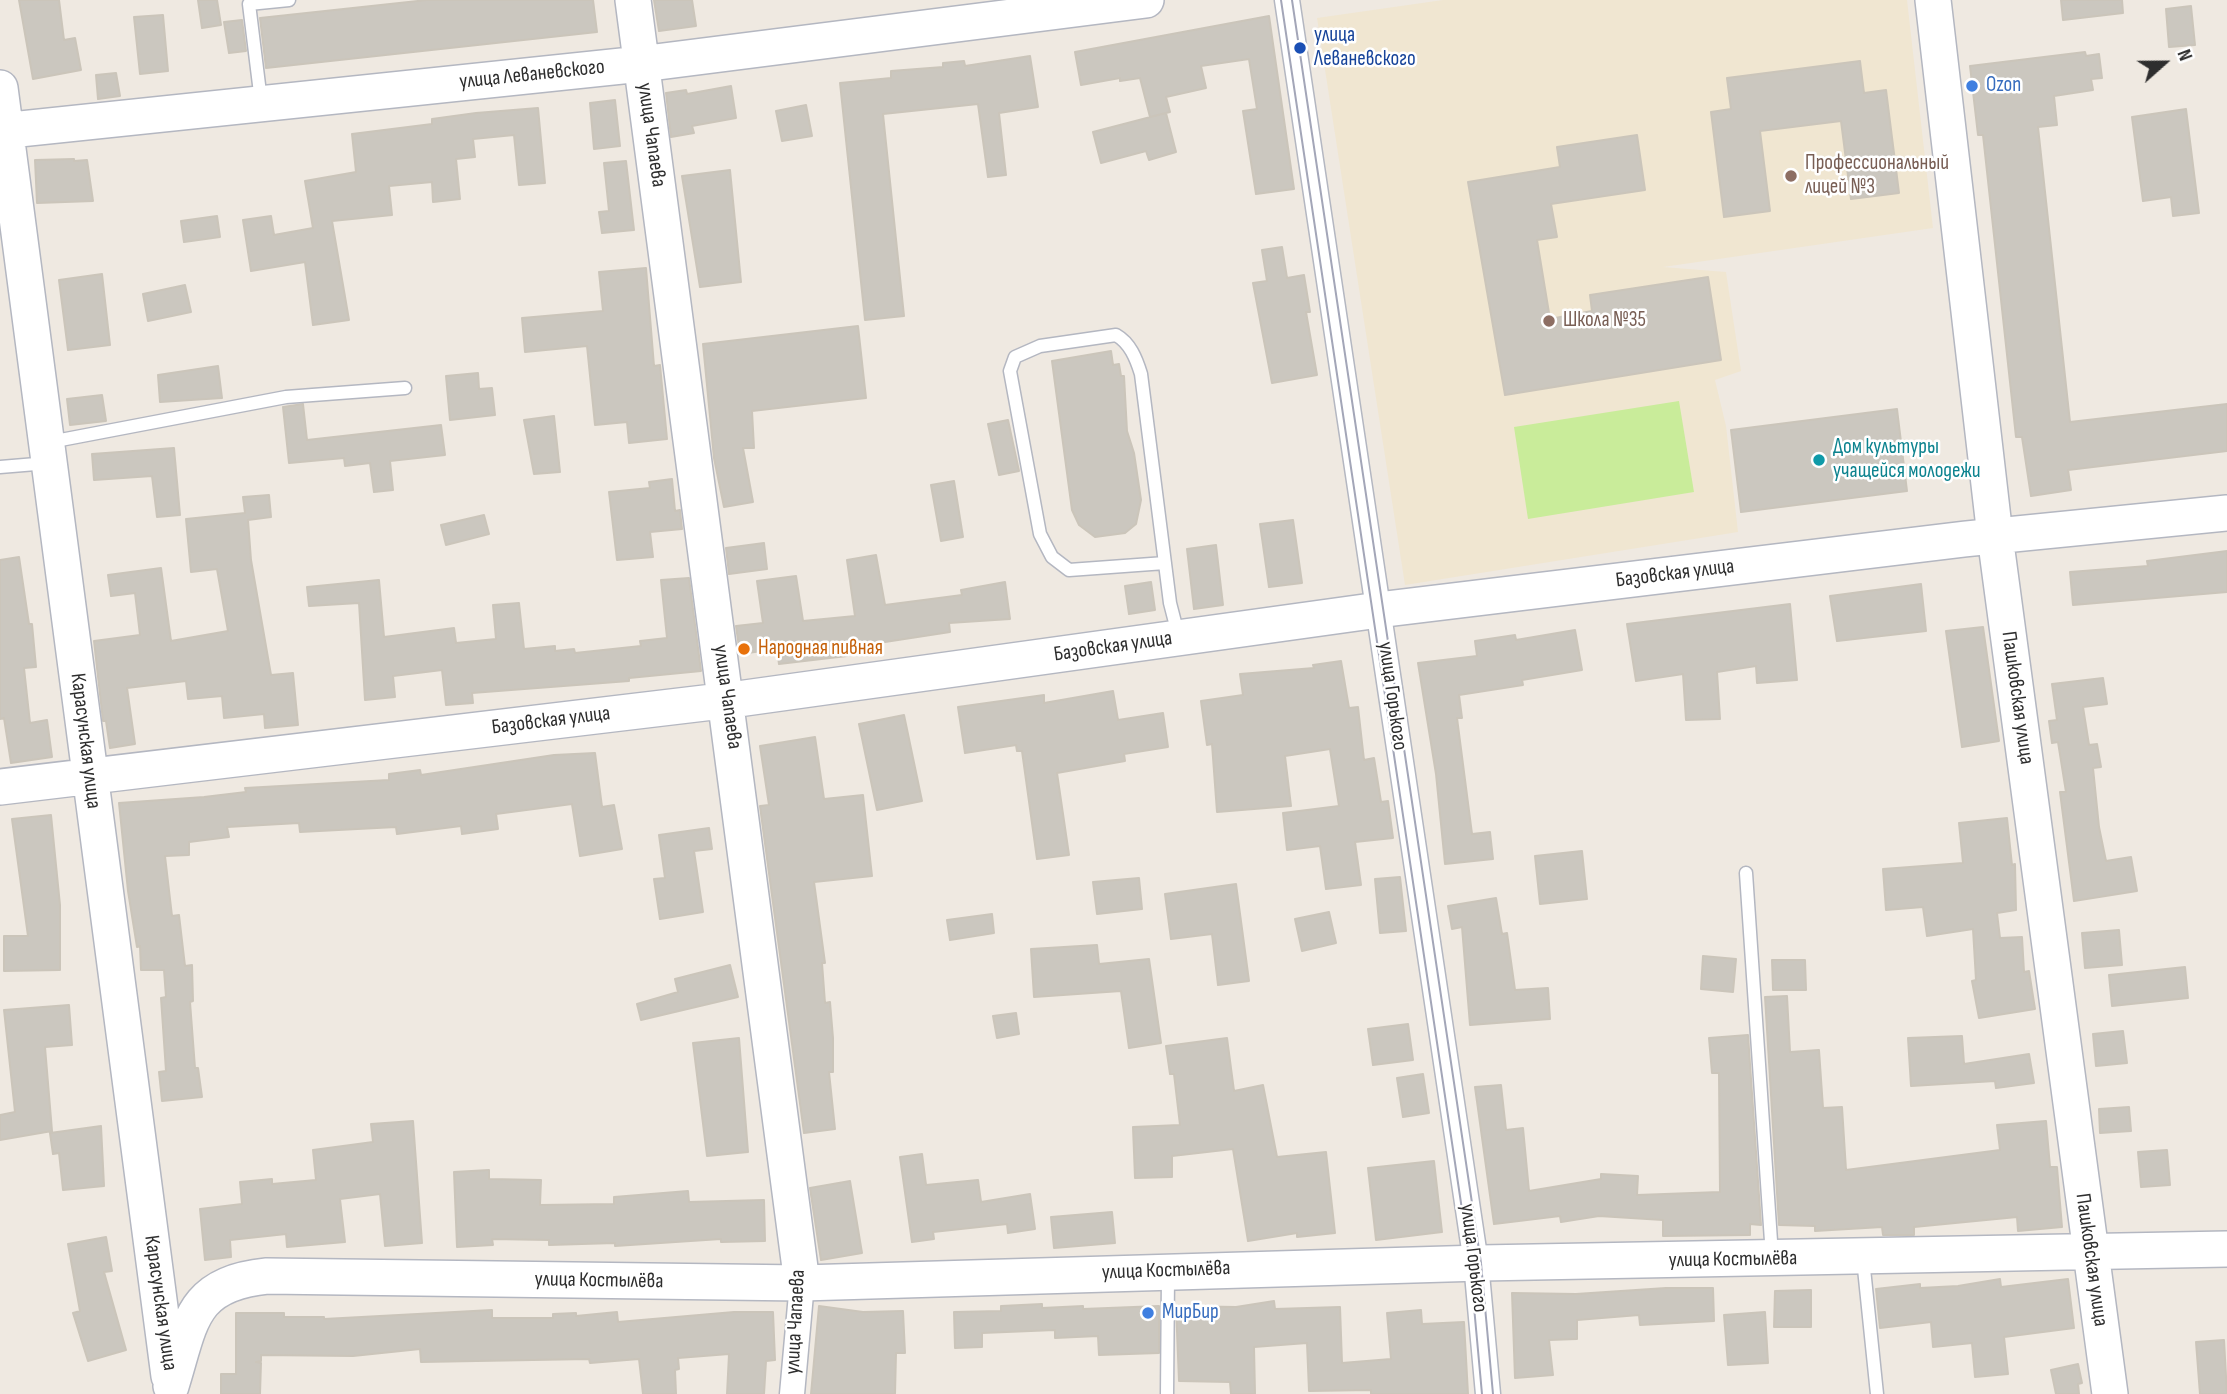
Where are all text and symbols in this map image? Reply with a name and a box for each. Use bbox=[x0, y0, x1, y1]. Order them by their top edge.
place label: улица Леваневского bbox=[1314, 23, 1416, 73]
north arrow bbox=[2129, 28, 2199, 98]
marker: улица Леваневского bbox=[1292, 40, 1308, 56]
text: N bbox=[2172, 46, 2197, 64]
street label: улица Леваневского bbox=[458, 55, 606, 95]
place label: Ozon bbox=[1986, 73, 2021, 99]
marker: Ozon bbox=[1964, 78, 1980, 94]
street label: улица Чапаева bbox=[631, 81, 671, 189]
place label: Профессиональный лицей №3 bbox=[1805, 151, 1949, 201]
marker: Профессиональный лицей №3 bbox=[1783, 168, 1799, 184]
place label: Школа №35 bbox=[1563, 308, 1646, 334]
marker: Школа №35 bbox=[1541, 313, 1557, 329]
place label: Дом культуры учащейся молодежи bbox=[1833, 435, 1981, 485]
marker: Дом культуры учащейся молодежи bbox=[1811, 452, 1827, 468]
street label: Базовская улица bbox=[1614, 554, 1736, 594]
street label: Базовская улица bbox=[1052, 626, 1174, 668]
street label: Пашковская улица bbox=[1995, 630, 2039, 766]
place label: Народная пивная bbox=[758, 636, 883, 662]
street label: улица Горького bbox=[1372, 640, 1412, 752]
marker: Народная пивная bbox=[736, 641, 752, 657]
street label: улица Чапаева bbox=[707, 643, 747, 751]
street label: Карасунская улица bbox=[64, 672, 106, 810]
street label: Базовская улица bbox=[490, 701, 612, 741]
street label: Пашковская улица bbox=[2069, 1192, 2113, 1328]
street label: улица Горького bbox=[1454, 1202, 1492, 1314]
street label: Карасунская улица bbox=[138, 1234, 182, 1372]
street label: улица Костылёва bbox=[1668, 1246, 1798, 1274]
street label: улица Костылёва bbox=[1101, 1256, 1231, 1286]
street label: улица Костылёва bbox=[534, 1267, 664, 1295]
street label: улица Чапаева bbox=[781, 1269, 811, 1375]
place label: МирБир bbox=[1162, 1300, 1219, 1326]
marker: МирБир bbox=[1140, 1305, 1156, 1321]

